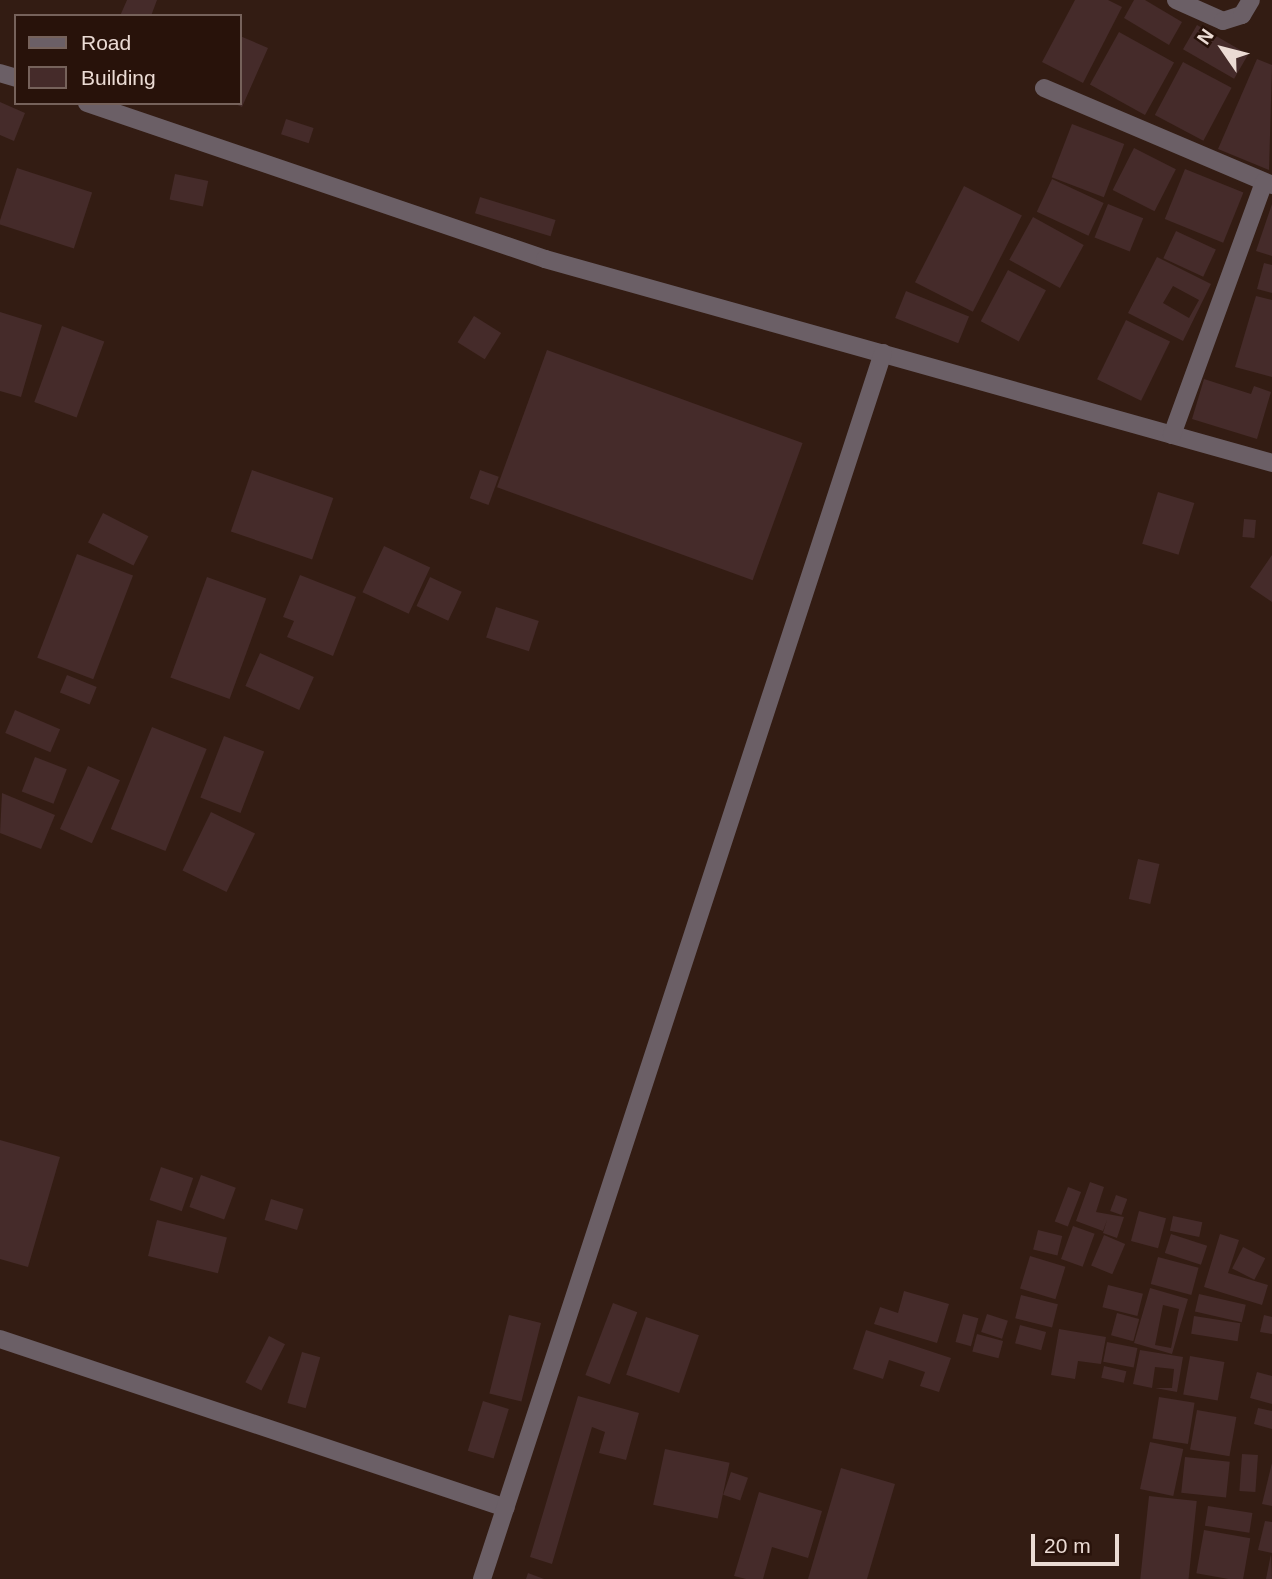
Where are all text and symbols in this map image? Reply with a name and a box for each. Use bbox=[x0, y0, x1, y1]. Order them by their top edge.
legend bbox=[14, 14, 242, 105]
north arrow bbox=[1188, 14, 1258, 84]
text: N bbox=[1193, 25, 1218, 48]
text: Road bbox=[81, 31, 131, 54]
text: Building bbox=[81, 66, 156, 89]
scale bar bbox=[1034, 1520, 1122, 1564]
text: 20 m bbox=[1044, 1534, 1091, 1557]

